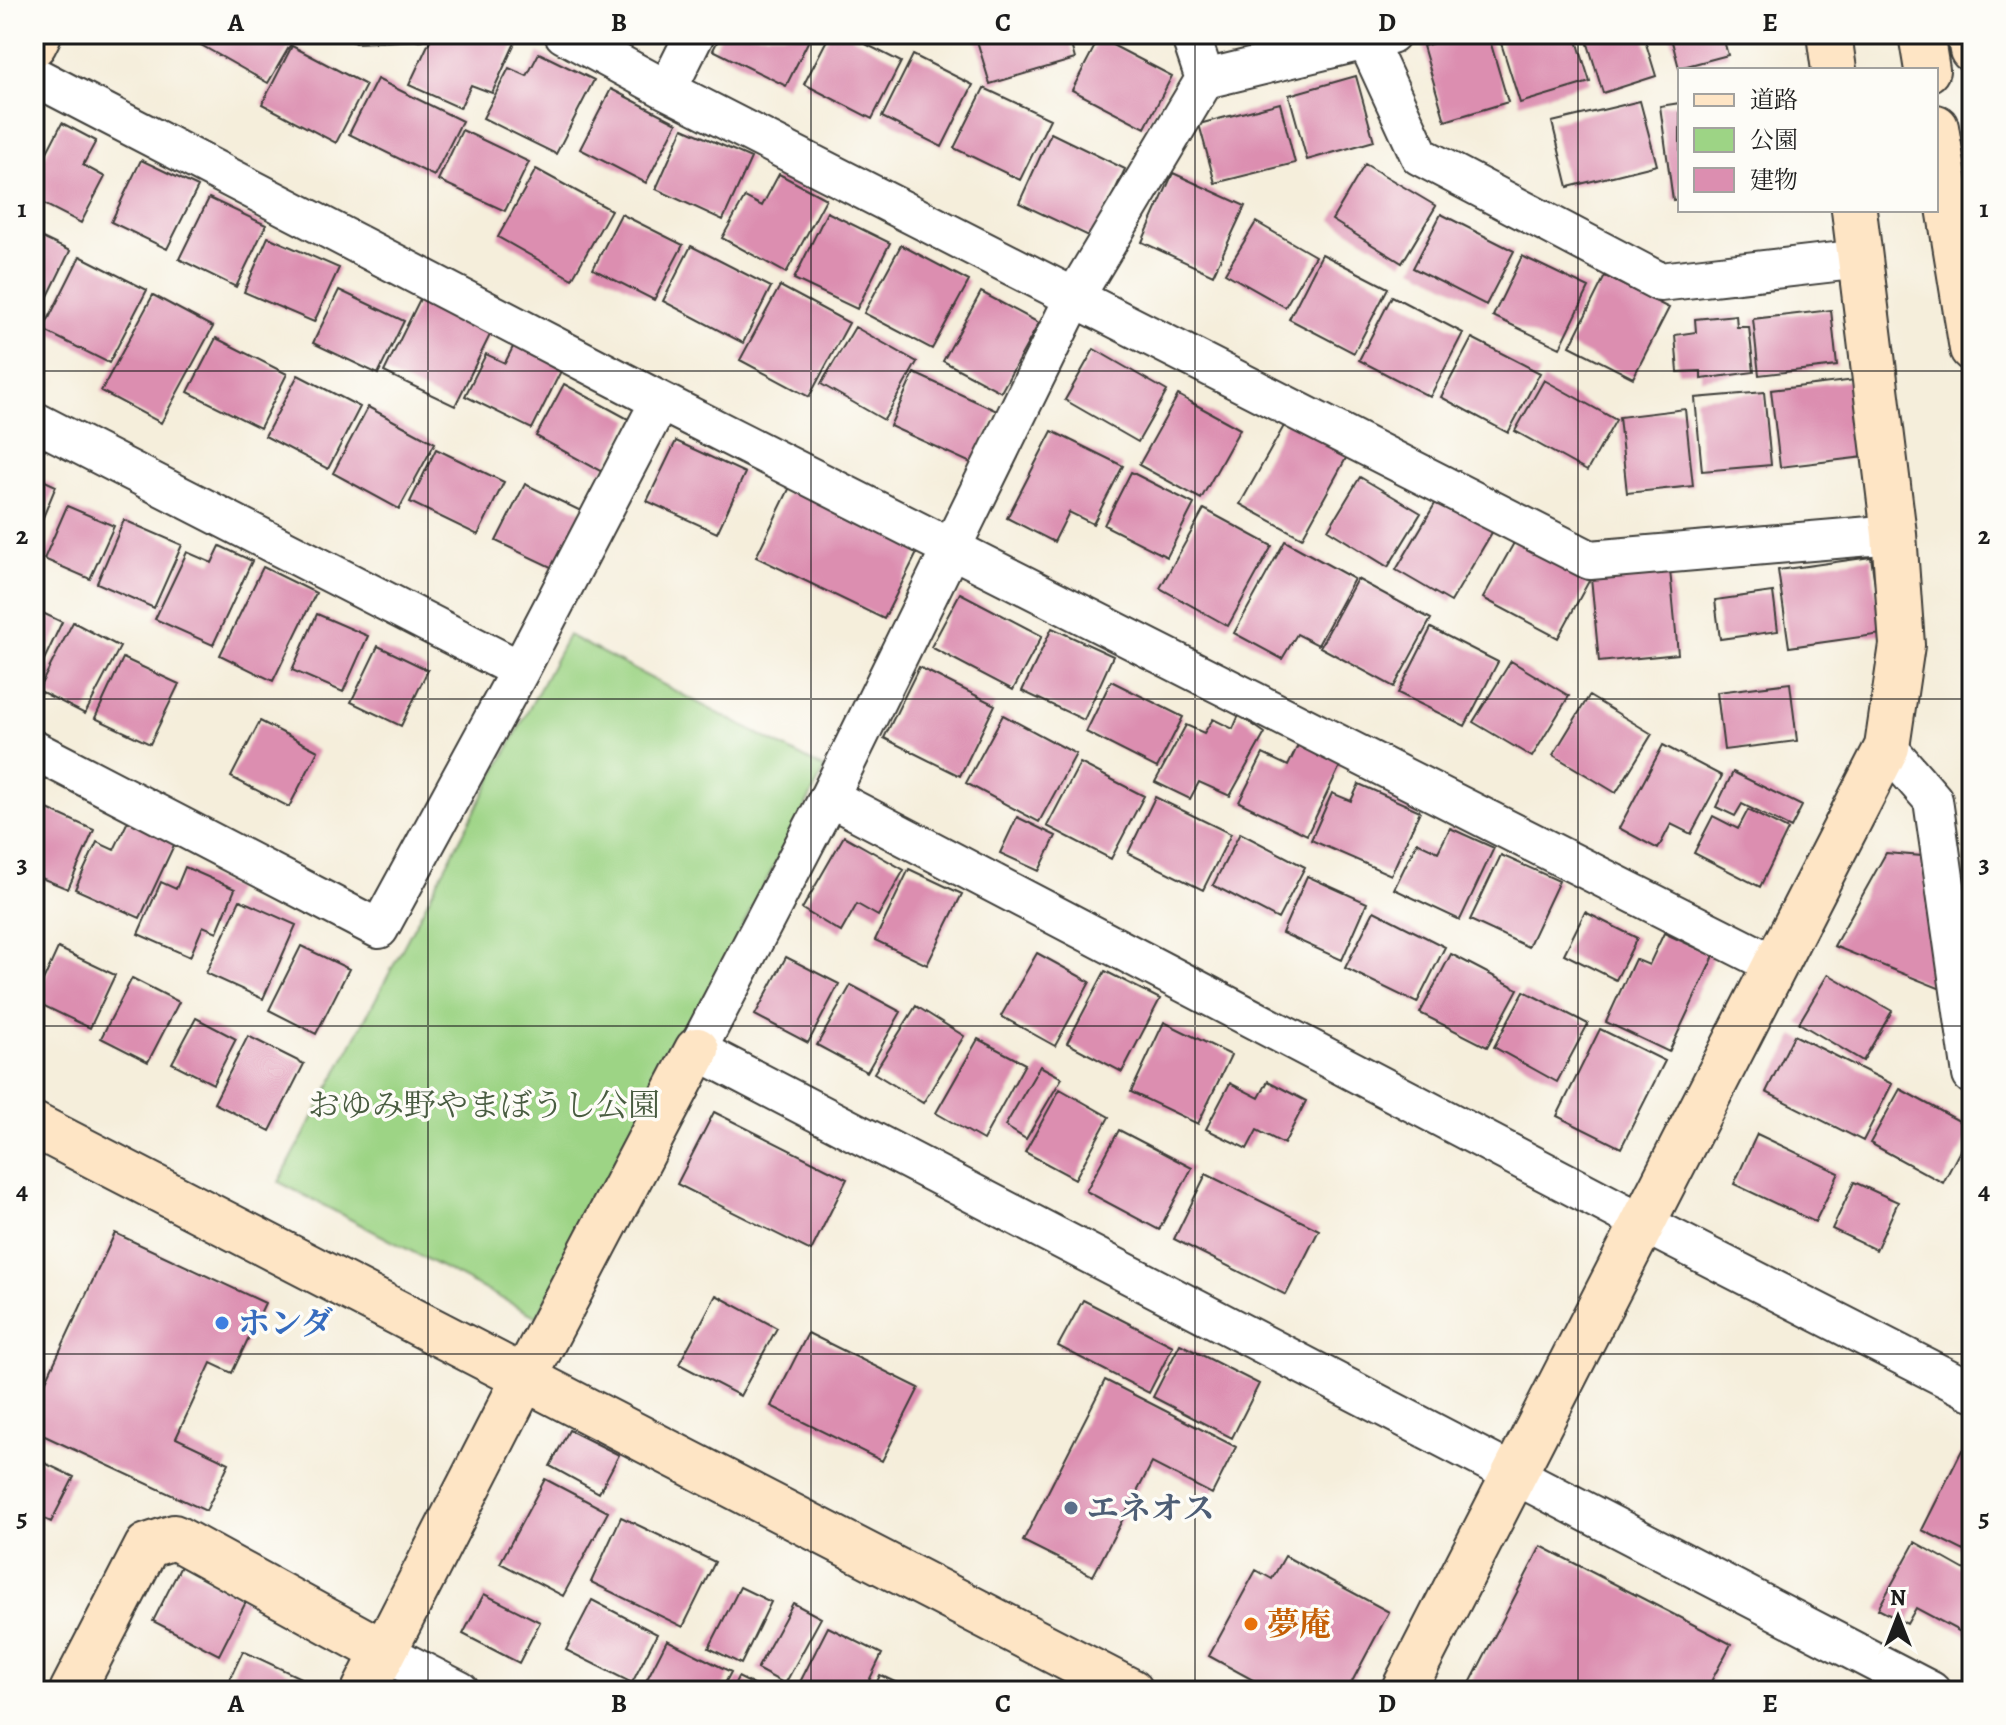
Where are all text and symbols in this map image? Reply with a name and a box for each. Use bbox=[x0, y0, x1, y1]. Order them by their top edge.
text: A bbox=[227, 5, 245, 40]
text: B bbox=[611, 5, 627, 40]
text: C bbox=[995, 5, 1011, 40]
text: D bbox=[1378, 5, 1396, 40]
text: E bbox=[1762, 5, 1778, 40]
legend bbox=[1678, 68, 1938, 212]
text: 道路 bbox=[1750, 84, 1798, 116]
text: 公園 bbox=[1750, 124, 1798, 156]
text: 建物 bbox=[1750, 164, 1798, 196]
text: 1 bbox=[17, 191, 27, 226]
text: 1 bbox=[1979, 191, 1989, 226]
text: 2 bbox=[16, 518, 29, 553]
text: 2 bbox=[1978, 518, 1991, 553]
text: 3 bbox=[16, 846, 28, 881]
text: 3 bbox=[1978, 846, 1990, 881]
park label: おゆみ野やまぼうし公園 bbox=[308, 1083, 660, 1127]
text: 4 bbox=[16, 1173, 28, 1208]
text: 4 bbox=[1978, 1173, 1990, 1208]
place label: ホンダ bbox=[238, 1301, 333, 1345]
marker: ホンダ bbox=[213, 1314, 231, 1332]
place label: エネオス bbox=[1087, 1486, 1215, 1530]
marker: エネオス bbox=[1062, 1499, 1080, 1517]
text: 5 bbox=[16, 1500, 28, 1535]
text: 5 bbox=[1978, 1500, 1990, 1535]
north arrow bbox=[1858, 1577, 1938, 1657]
text: N bbox=[1890, 1583, 1906, 1613]
place label: 夢庵 bbox=[1267, 1602, 1331, 1646]
marker: 夢庵 bbox=[1242, 1615, 1260, 1633]
text: A bbox=[227, 1686, 245, 1721]
text: B bbox=[611, 1686, 627, 1721]
text: C bbox=[995, 1686, 1011, 1721]
text: D bbox=[1378, 1686, 1396, 1721]
text: E bbox=[1762, 1686, 1778, 1721]

